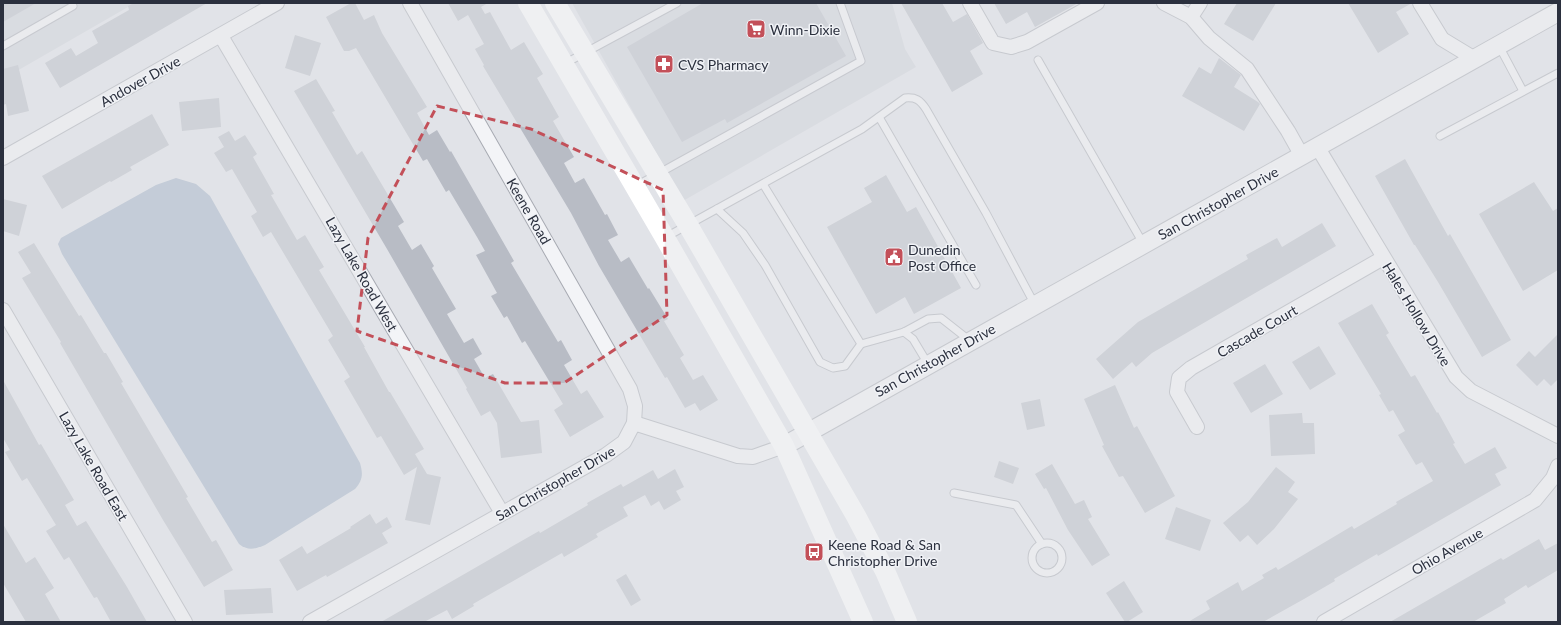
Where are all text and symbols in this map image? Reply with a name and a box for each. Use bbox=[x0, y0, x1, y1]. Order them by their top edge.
supermarket icon: Winn-Dixie bbox=[745, 18, 767, 40]
place label: Winn-Dixie bbox=[770, 21, 840, 38]
street label: Andover Drive bbox=[97, 52, 183, 110]
pharmacy icon: CVS Pharmacy bbox=[653, 53, 675, 75]
place label: CVS Pharmacy bbox=[678, 56, 769, 73]
street label: San Christopher Drive bbox=[1155, 163, 1281, 243]
street label: Keene Road bbox=[503, 175, 555, 247]
street label: Lazy Lake Road West bbox=[322, 214, 402, 334]
place label: Dunedin Post Office bbox=[908, 241, 976, 274]
public building icon: Dunedin Post Office bbox=[883, 246, 905, 268]
street label: Hales Hollow Drive bbox=[1379, 259, 1455, 369]
street label: Cascade Court bbox=[1214, 301, 1300, 361]
street label: San Christopher Drive bbox=[872, 320, 998, 400]
street label: Lazy Lake Road East bbox=[56, 408, 132, 524]
street label: San Christopher Drive bbox=[492, 442, 618, 524]
street label: Ohio Avenue bbox=[1408, 524, 1486, 578]
place label: Keene Road & San Christopher Drive bbox=[828, 536, 941, 569]
bus stop icon: Keene Road & San Christopher Drive bbox=[803, 541, 825, 563]

